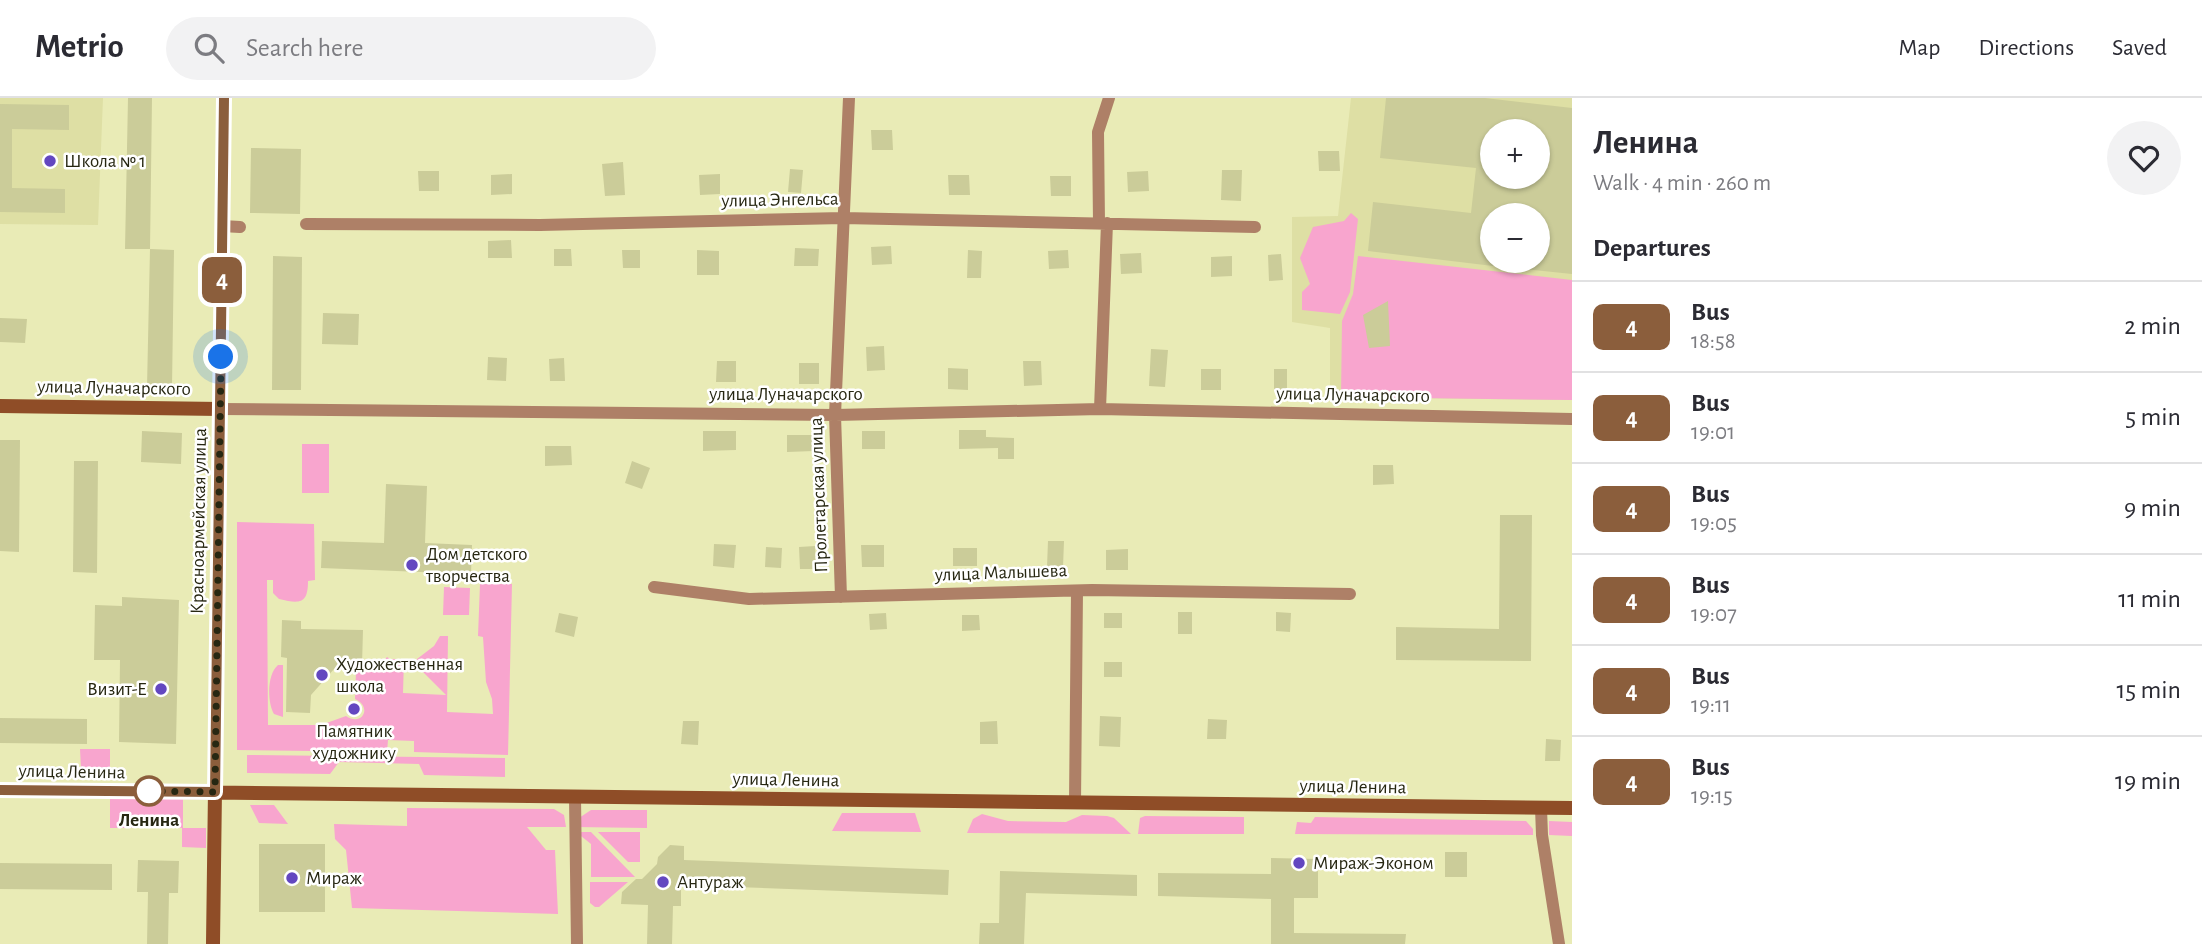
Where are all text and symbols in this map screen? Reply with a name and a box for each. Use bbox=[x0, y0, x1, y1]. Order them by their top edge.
search box bbox=[166, 17, 656, 80]
icon: search bbox=[190, 29, 228, 67]
text: Metrio bbox=[35, 31, 124, 64]
text: Search here bbox=[246, 35, 363, 61]
text: Map bbox=[1898, 36, 1940, 60]
text: Directions bbox=[1978, 36, 2074, 60]
text: Saved bbox=[2112, 36, 2167, 60]
map controls bbox=[1480, 119, 1550, 273]
button: + bbox=[1480, 119, 1550, 189]
button: heart bbox=[2107, 121, 2181, 195]
text: Ленина bbox=[1593, 127, 1698, 160]
place label: Школа № 1 bbox=[64, 152, 146, 171]
marker: Школа № 1 bbox=[42, 153, 58, 169]
text: Walk · 4 min · 260 m bbox=[1593, 172, 1771, 195]
street label: улица Энгельса bbox=[720, 189, 839, 211]
button: − bbox=[1480, 203, 1550, 273]
text: Departures bbox=[1593, 235, 1711, 261]
line badge: 4 bbox=[199, 257, 245, 303]
text: 4 bbox=[216, 268, 228, 292]
text: Bus bbox=[1691, 299, 1730, 325]
text: 2 min bbox=[2124, 313, 2181, 339]
text: 4 bbox=[1625, 315, 1638, 339]
text: 18:58 bbox=[1691, 330, 1736, 353]
your location bbox=[203, 339, 238, 374]
street label: улица Луначарского bbox=[36, 377, 191, 399]
street label: улица Луначарского bbox=[1275, 384, 1430, 406]
street label: улица Луначарского bbox=[708, 385, 863, 404]
text: Bus bbox=[1691, 390, 1730, 416]
text: 5 min bbox=[2125, 404, 2181, 430]
text: 4 bbox=[1625, 406, 1638, 430]
street label: Пролетарская улица bbox=[807, 417, 831, 573]
text: 19:01 bbox=[1691, 421, 1735, 444]
street label: Красноармейская улица bbox=[188, 427, 210, 614]
text: Bus bbox=[1691, 481, 1730, 507]
text: 9 min bbox=[2124, 495, 2181, 521]
text: 4 bbox=[1625, 497, 1638, 521]
text: 19:05 bbox=[1691, 512, 1737, 535]
place label: Дом детского творчества bbox=[425, 545, 527, 586]
marker: Дом детского творчества bbox=[404, 557, 420, 573]
street label: улица Малышева bbox=[934, 561, 1068, 585]
text: Bus bbox=[1691, 572, 1730, 598]
text: 11 min bbox=[2118, 586, 2181, 612]
text: 4 bbox=[1625, 588, 1638, 612]
text: 19:07 bbox=[1691, 603, 1737, 626]
place label: Художественная школа bbox=[336, 655, 463, 696]
text: Bus bbox=[1691, 663, 1730, 689]
marker: Художественная школа bbox=[314, 667, 330, 683]
text: 15 min bbox=[2116, 677, 2181, 703]
text: 4 bbox=[1625, 679, 1638, 703]
place label: Визит-Е bbox=[87, 680, 147, 699]
marker: Визит-Е bbox=[153, 681, 169, 697]
text: 19:11 bbox=[1691, 694, 1731, 717]
marker: Памятник художнику bbox=[346, 701, 362, 717]
place label: Памятник художнику bbox=[312, 722, 396, 763]
text: Bus bbox=[1691, 754, 1730, 780]
street label: улица Ленина bbox=[17, 762, 126, 782]
text: 19 min bbox=[2115, 768, 2181, 794]
street label: улица Ленина bbox=[731, 770, 840, 790]
text: 4 bbox=[1625, 770, 1638, 794]
marker: Ленина bbox=[134, 776, 164, 806]
street label: улица Ленина bbox=[1298, 777, 1407, 797]
text: 19:15 bbox=[1691, 785, 1733, 808]
place label: Ленина bbox=[119, 811, 179, 830]
place label: Мираж-Эконом bbox=[1313, 854, 1434, 873]
marker: Мираж-Эконом bbox=[1291, 855, 1307, 871]
place label: Мираж bbox=[306, 869, 363, 888]
marker: Мираж bbox=[284, 870, 300, 886]
place label: Антураж bbox=[677, 873, 744, 892]
marker: Антураж bbox=[655, 874, 671, 890]

